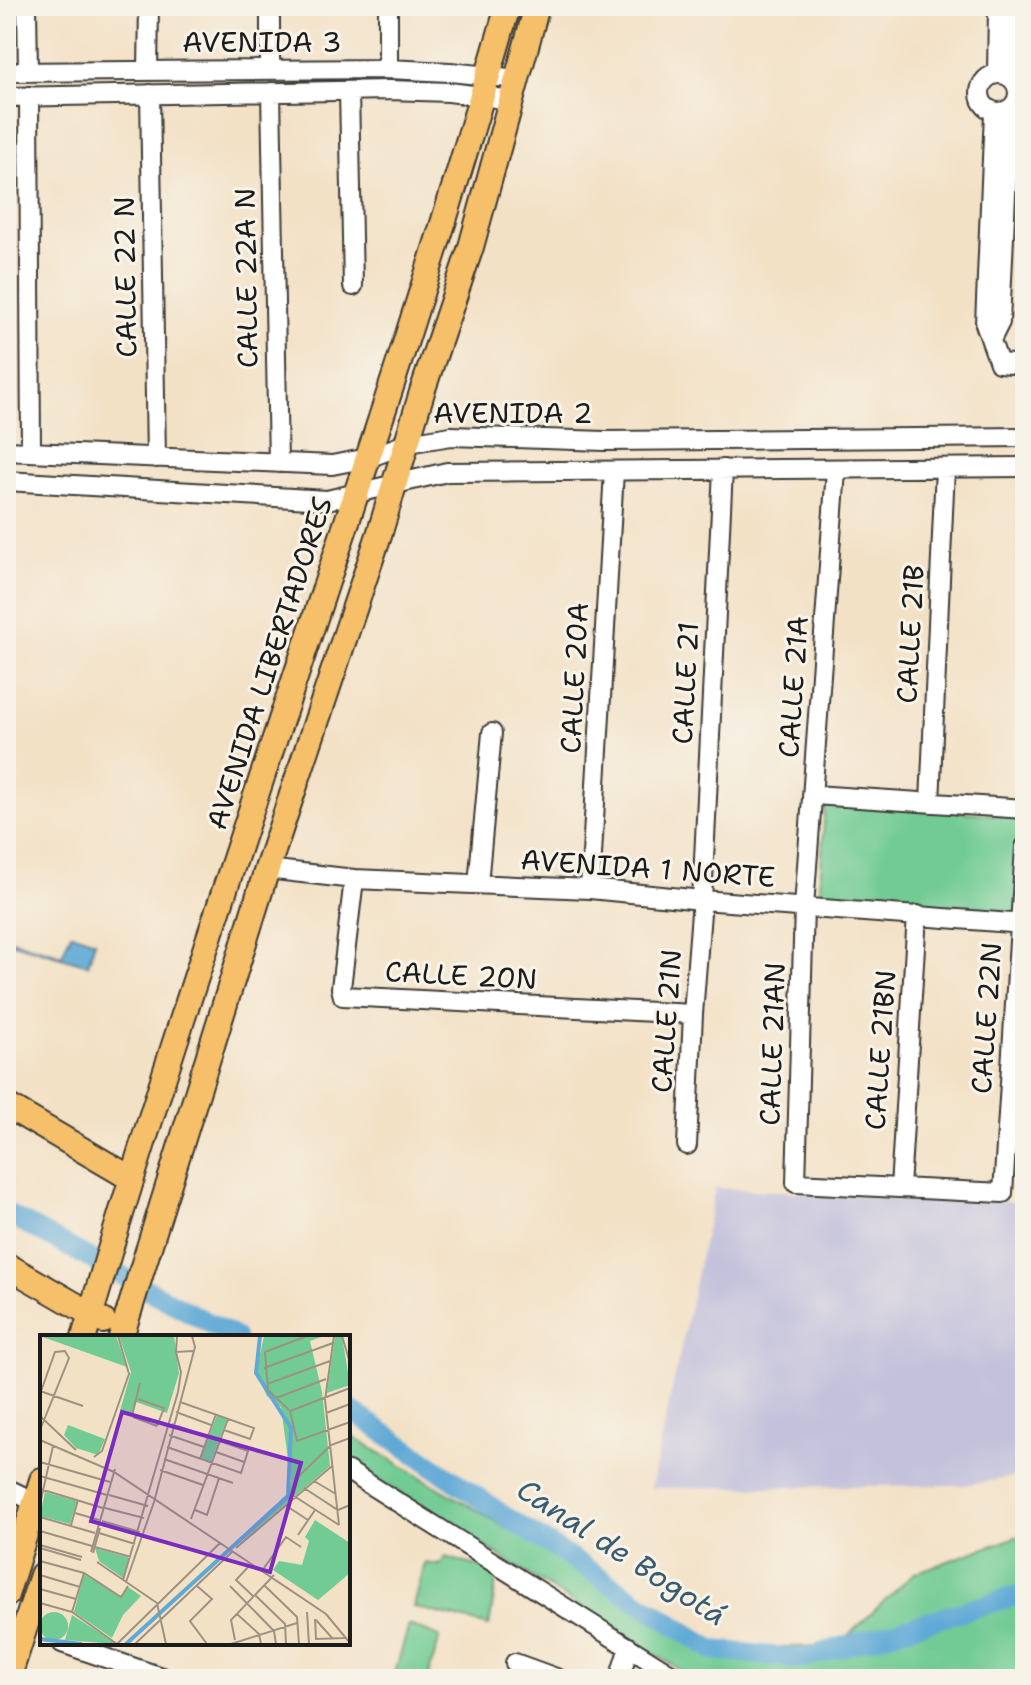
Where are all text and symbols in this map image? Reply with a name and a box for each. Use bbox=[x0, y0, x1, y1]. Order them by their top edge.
street label: AVENIDA 3 bbox=[182, 23, 342, 61]
street label: CALLE 22A N bbox=[225, 187, 267, 369]
street label: CALLE 22 N bbox=[105, 196, 145, 358]
street label: AVENIDA 2 bbox=[433, 394, 593, 432]
street label: AVENIDA LIBERTADORES bbox=[197, 492, 341, 834]
street label: CALLE 21B bbox=[887, 564, 933, 704]
street label: CALLE 20A bbox=[551, 601, 597, 755]
street label: CALLE 21A bbox=[769, 615, 817, 759]
street label: CALLE 21 bbox=[663, 621, 707, 745]
street label: AVENIDA 1 NORTE bbox=[519, 840, 777, 896]
street label: CALLE 22N bbox=[962, 941, 1010, 1095]
street label: CALLE 21N bbox=[642, 948, 690, 1094]
street label: CALLE 20N bbox=[384, 952, 538, 998]
street label: CALLE 21AN bbox=[750, 962, 794, 1126]
street label: CALLE 21BN bbox=[855, 969, 905, 1131]
inset map bbox=[40, 1335, 350, 1645]
water label: Canal de Bogotá bbox=[509, 1469, 735, 1635]

